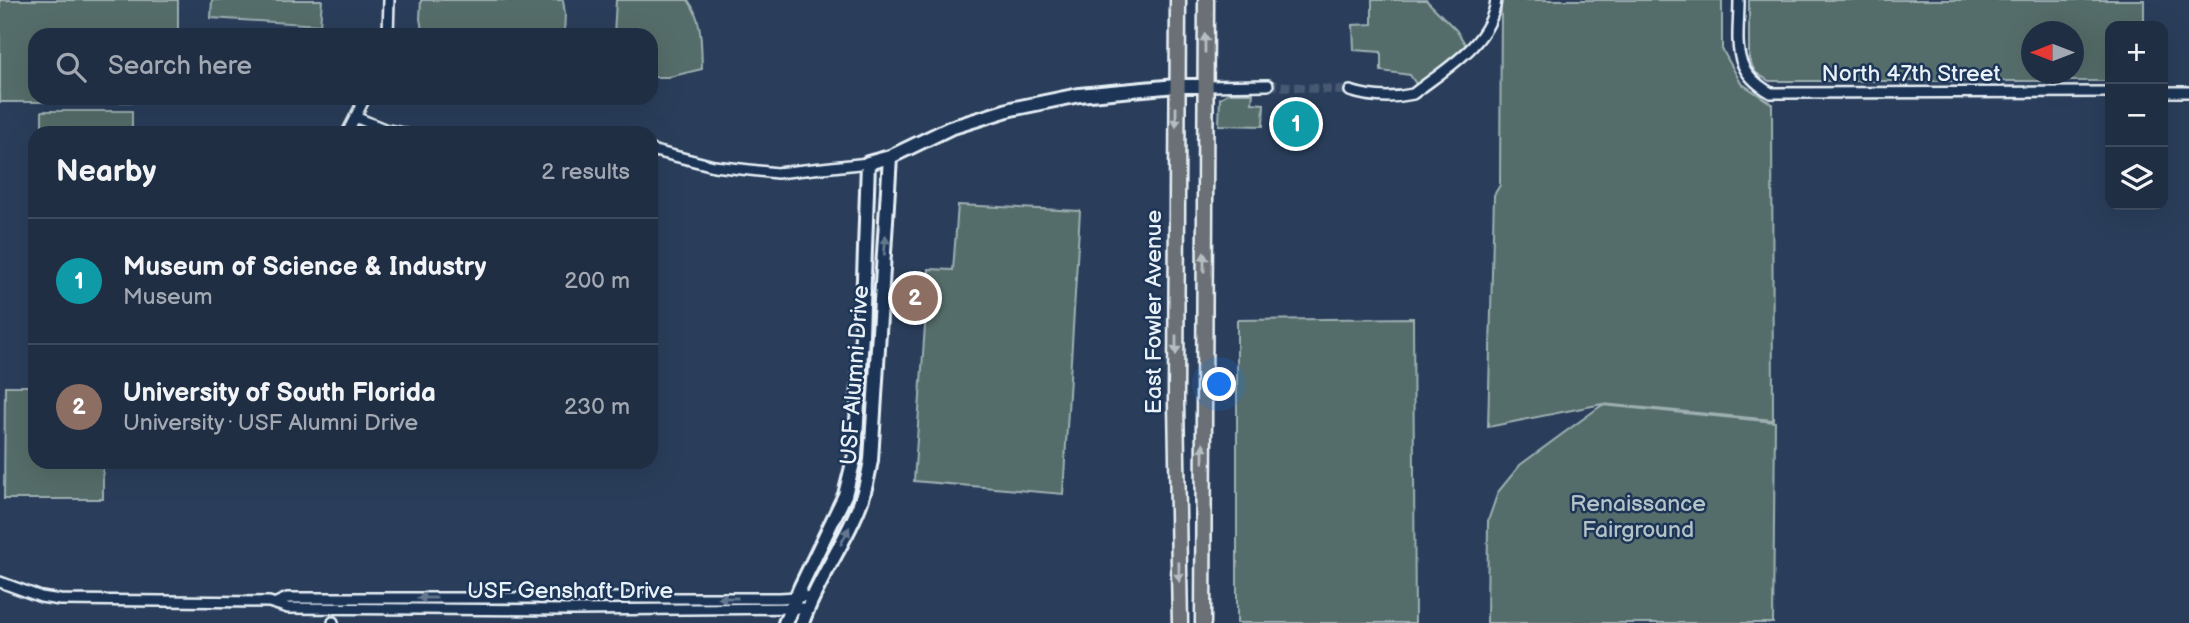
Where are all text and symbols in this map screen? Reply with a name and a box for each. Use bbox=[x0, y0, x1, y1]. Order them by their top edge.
north arrow bbox=[2021, 21, 2084, 84]
map controls bbox=[2105, 21, 2168, 210]
button: + bbox=[2105, 21, 2168, 84]
search box bbox=[28, 28, 658, 105]
one-way arrow bbox=[1199, 32, 1211, 54]
icon: search bbox=[52, 48, 90, 86]
text: Search here bbox=[108, 51, 252, 82]
street label: North 47th Street bbox=[1822, 60, 2000, 88]
button: − bbox=[2105, 84, 2168, 147]
pin: 1 bbox=[1273, 98, 1319, 150]
one-way arrow bbox=[1170, 106, 1182, 128]
button: layers bbox=[2105, 147, 2168, 210]
text: Nearby bbox=[56, 154, 156, 190]
text: 2 results bbox=[541, 158, 630, 186]
street label: East Fowler Avenue bbox=[1140, 210, 1168, 414]
one-way arrow bbox=[880, 234, 891, 256]
one-way arrow bbox=[1198, 251, 1210, 273]
text: Museum of Science & Industry bbox=[123, 252, 486, 283]
text: 1 bbox=[74, 267, 84, 295]
text: 200 m bbox=[564, 267, 630, 295]
pin: 2 bbox=[892, 272, 938, 324]
text: Museum bbox=[123, 283, 213, 311]
street label: USF Alumni Drive bbox=[835, 284, 875, 466]
one-way arrow bbox=[1170, 334, 1182, 356]
your location bbox=[1202, 367, 1236, 401]
text: University of South Florida bbox=[123, 378, 436, 409]
text: 2 bbox=[72, 393, 86, 421]
text: 230 m bbox=[564, 393, 630, 421]
text: University · USF Alumni Drive bbox=[123, 409, 418, 437]
one-way arrow bbox=[1197, 442, 1209, 464]
park label: Renaissance Fairground bbox=[1570, 490, 1706, 544]
one-way arrow bbox=[840, 526, 851, 546]
one-way arrow bbox=[1174, 561, 1185, 583]
street label: USF Genshaft Drive bbox=[467, 577, 673, 605]
one-way arrow bbox=[415, 592, 437, 604]
one-way arrow bbox=[716, 592, 738, 604]

